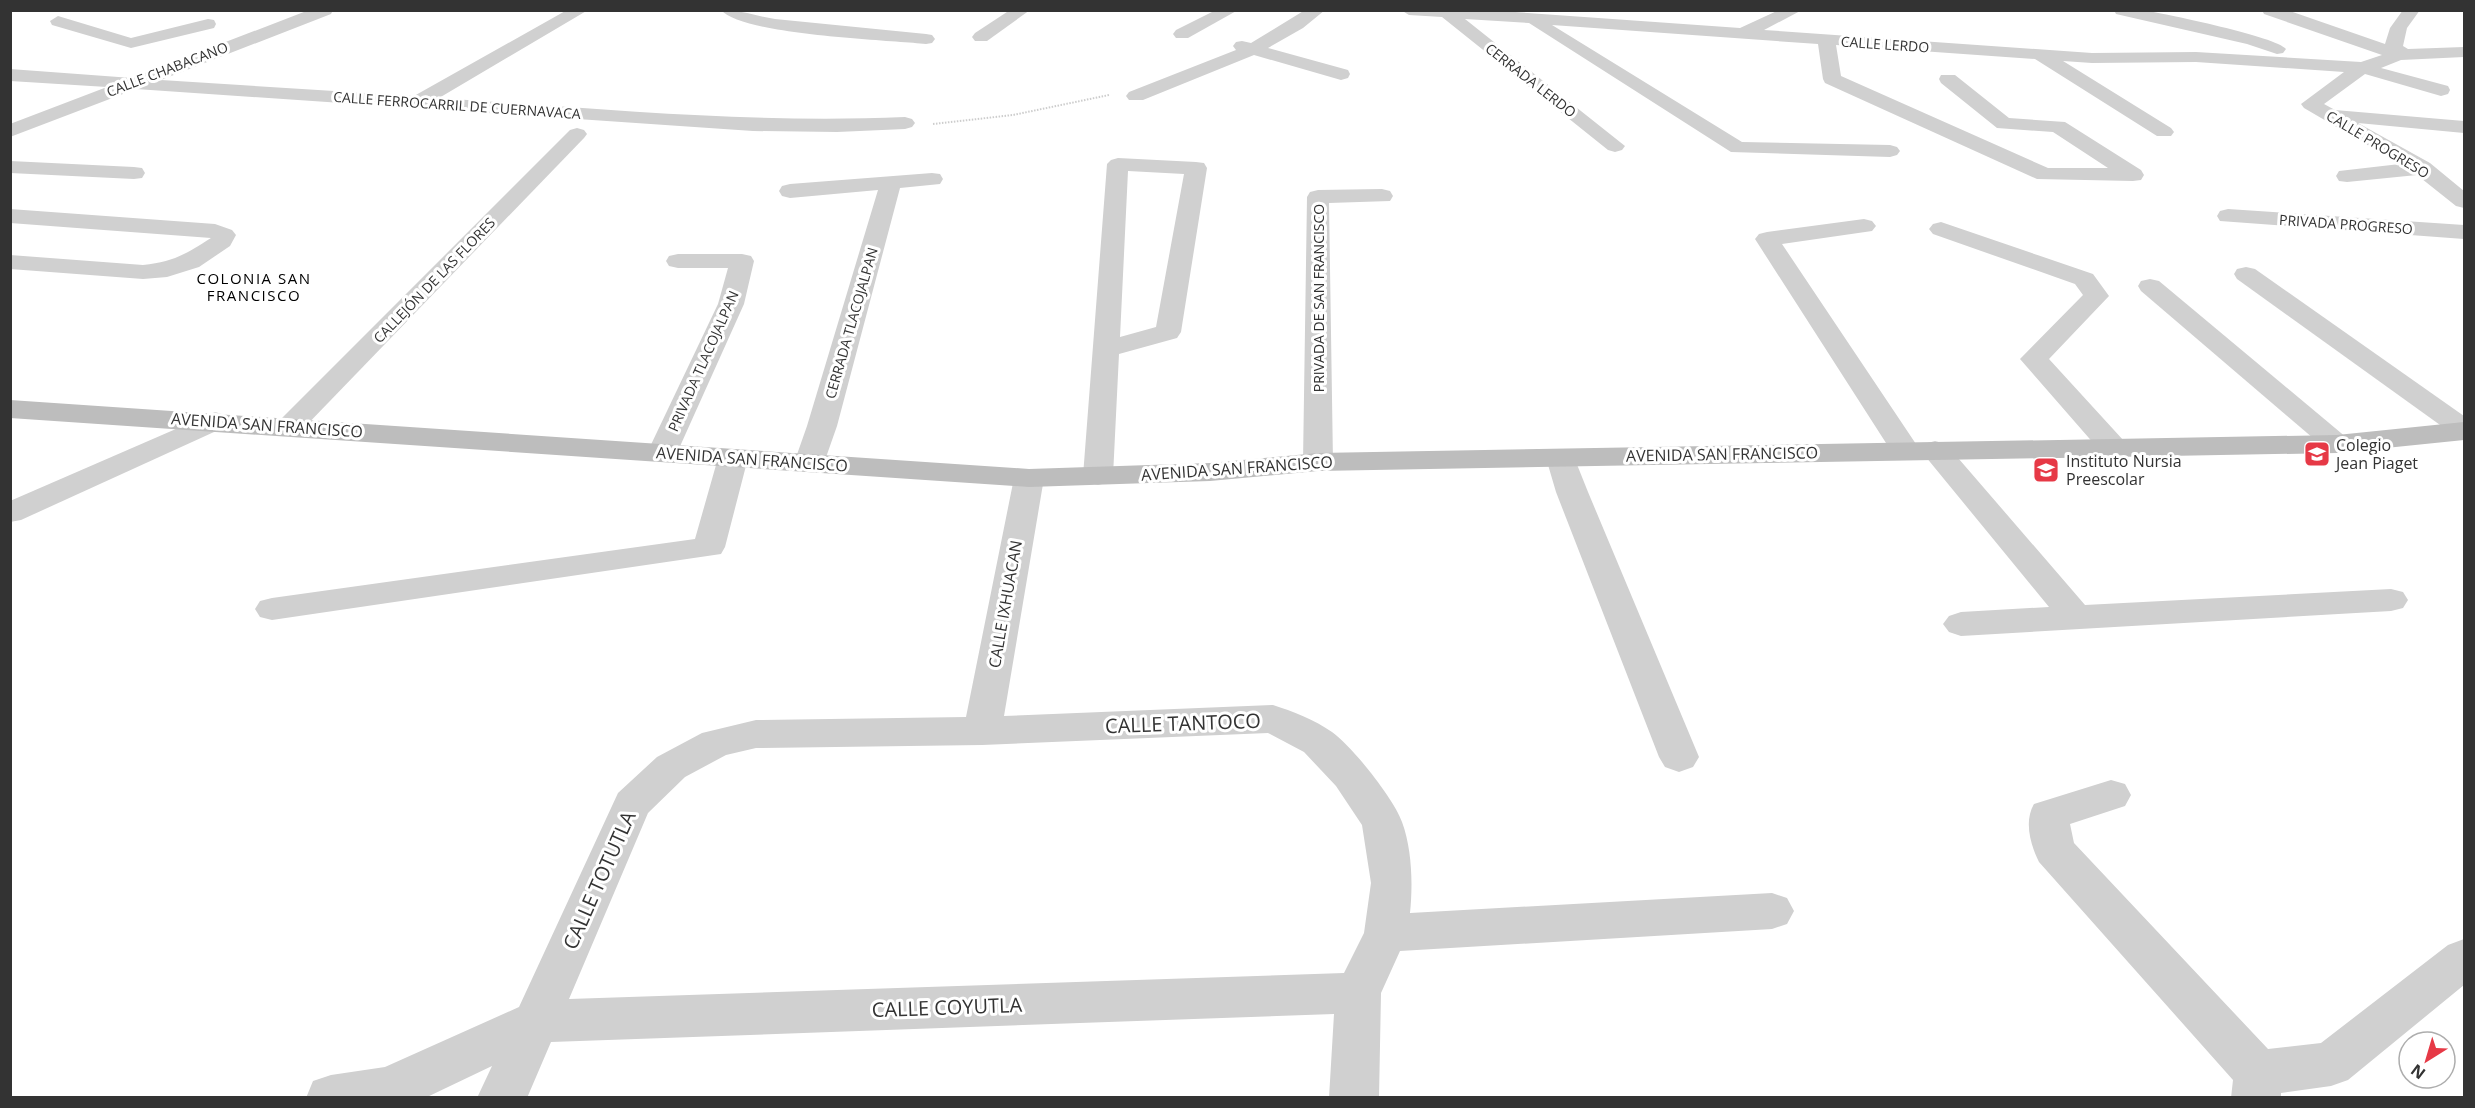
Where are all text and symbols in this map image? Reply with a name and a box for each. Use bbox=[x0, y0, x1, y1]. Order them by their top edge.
street label: CALLE LERDO bbox=[1840, 31, 1930, 57]
street label: CALLE CHABACANO bbox=[104, 37, 231, 101]
street label: CERRADA LERDO bbox=[1482, 39, 1580, 121]
street label: CALLE FERROCARRIL DE CUERNAVACA bbox=[333, 87, 581, 123]
street label: CALLE PROGRESO bbox=[2323, 106, 2433, 182]
street label: PRIVADA DE SAN FRANCISCO bbox=[1309, 204, 1328, 392]
street label: PRIVADA PROGRESO bbox=[2279, 210, 2414, 238]
street label: CALLEJÓN DE LAS FLORES bbox=[369, 213, 499, 347]
street label: CERRADA TLACOJALPAN bbox=[820, 245, 882, 401]
district label: COLONIA SAN FRANCISCO bbox=[197, 268, 311, 305]
street label: PRIVADA TLACOJALPAN bbox=[663, 288, 743, 434]
street label: AVENIDA SAN FRANCISCO bbox=[170, 407, 364, 443]
place label: Colegio Jean Piaget bbox=[2334, 434, 2418, 474]
school or university icon: Colegio Jean Piaget bbox=[2302, 439, 2332, 469]
street label: AVENIDA SAN FRANCISCO bbox=[655, 441, 849, 477]
street label: AVENIDA SAN FRANCISCO bbox=[1626, 441, 1818, 467]
street label: AVENIDA SAN FRANCISCO bbox=[1140, 450, 1334, 486]
place label: Instituto Nursia Preescolar bbox=[2066, 450, 2182, 490]
school or university icon: Instituto Nursia Preescolar bbox=[2031, 455, 2061, 485]
street label: CALLE IXHUACAN bbox=[983, 538, 1027, 670]
street label: CALLE TANTOCO bbox=[1105, 707, 1261, 739]
street label: CALLE TOTUTLA bbox=[556, 806, 642, 953]
street label: CALLE COYUTLA bbox=[871, 991, 1023, 1023]
north arrow bbox=[2397, 1030, 2457, 1090]
text: N bbox=[2406, 1059, 2430, 1085]

